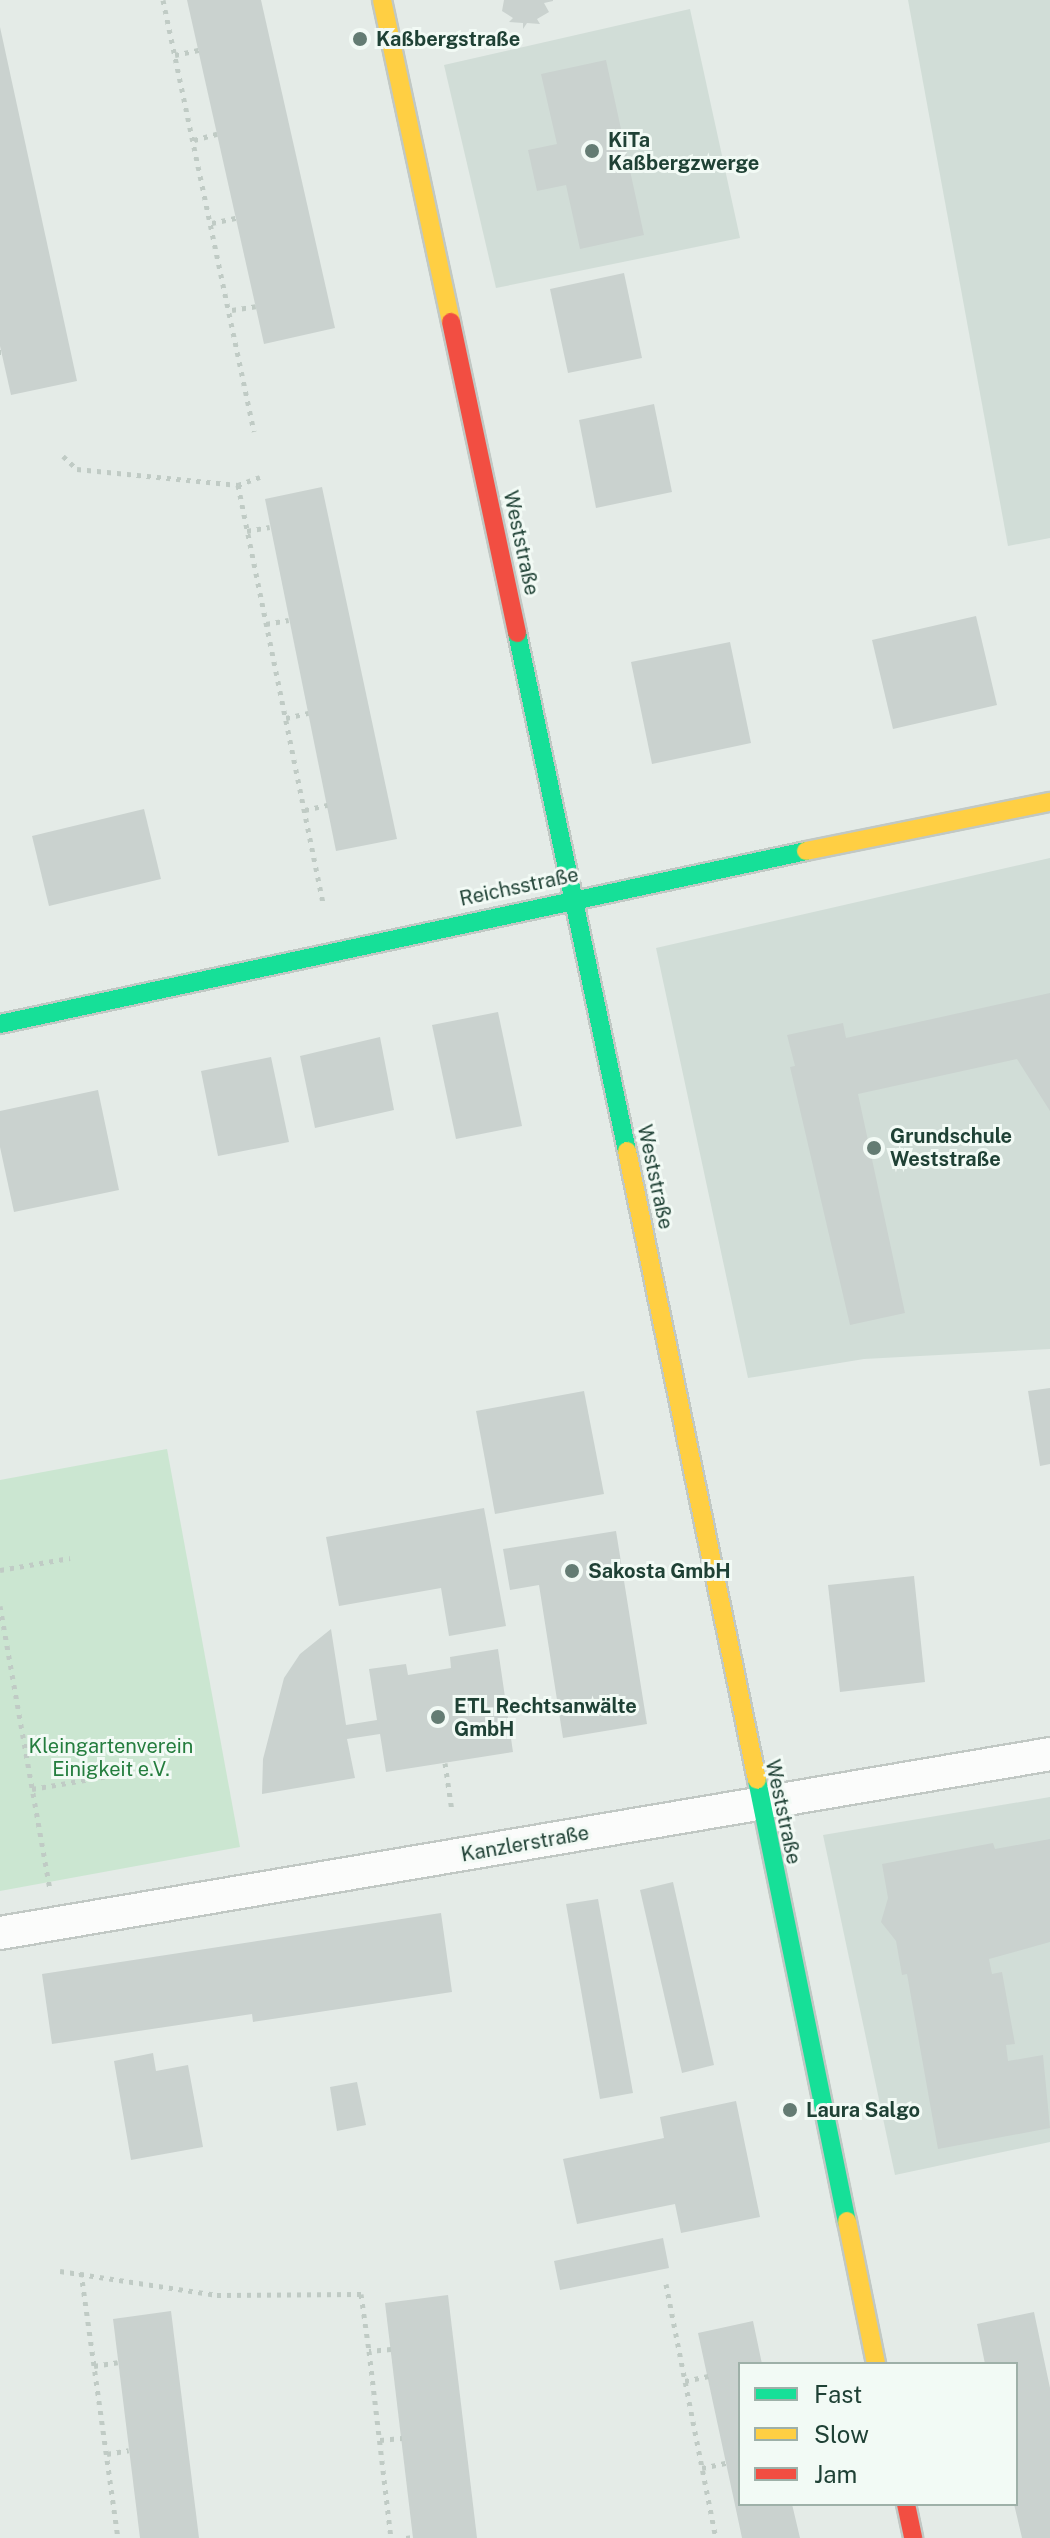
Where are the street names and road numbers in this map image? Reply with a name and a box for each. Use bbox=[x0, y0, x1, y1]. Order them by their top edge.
street label: Weststraße bbox=[498, 488, 544, 598]
street label: Reichsstraße bbox=[457, 863, 581, 911]
street label: Weststraße bbox=[632, 1122, 678, 1232]
street label: Weststraße bbox=[760, 1757, 806, 1867]
street label: Kanzlerstraße bbox=[459, 1821, 591, 1867]

